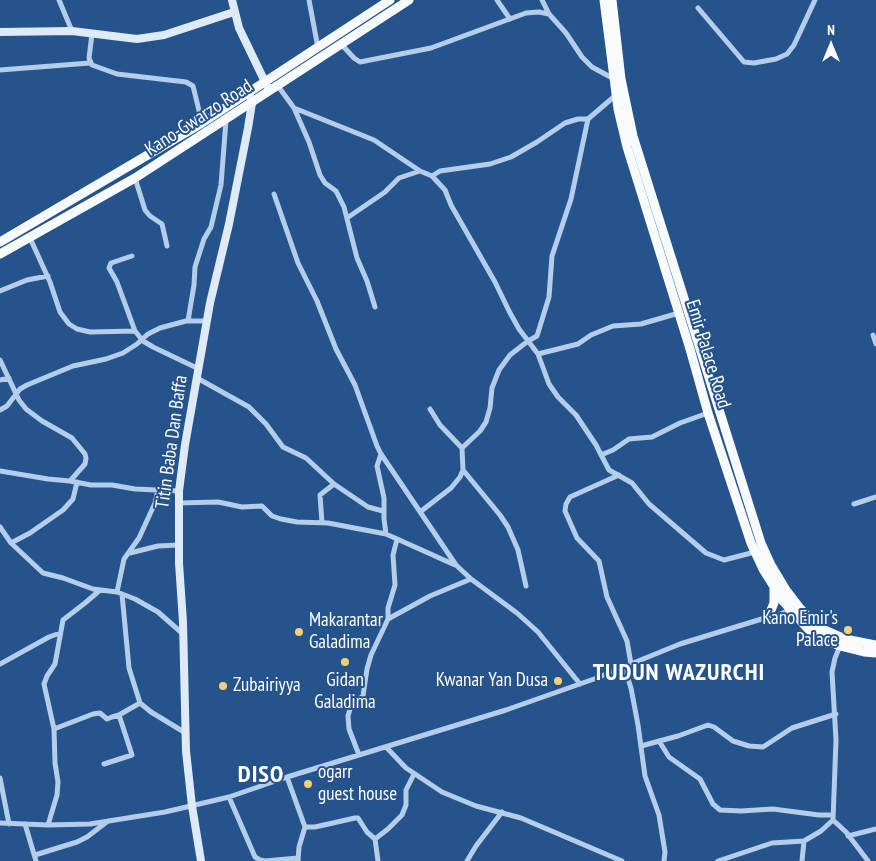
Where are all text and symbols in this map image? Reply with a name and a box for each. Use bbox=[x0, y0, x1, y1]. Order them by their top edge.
north arrow bbox=[806, 20, 856, 70]
text: N bbox=[827, 21, 835, 39]
street label: Kano-Gwarzo Road bbox=[141, 75, 257, 161]
street label: Emir Palace Road bbox=[681, 297, 735, 411]
street label: Titin Baba Dan Baffa bbox=[151, 374, 193, 510]
place label: Kano Emir's Palace bbox=[762, 608, 838, 652]
place label: Makarantar Galadima bbox=[309, 610, 383, 654]
marker: Kano Emir's Palace bbox=[842, 624, 854, 636]
marker: Makarantar Galadima bbox=[293, 626, 305, 638]
marker: Gidan Galadima bbox=[339, 656, 351, 668]
district label: TUDUN WAZURCHI bbox=[591, 659, 767, 687]
place label: Gidan Galadima bbox=[314, 670, 376, 714]
place label: Kwanar Yan Dusa bbox=[436, 670, 548, 692]
place label: Zubairiyya bbox=[233, 675, 301, 697]
marker: Kwanar Yan Dusa bbox=[552, 675, 564, 687]
marker: Zubairiyya bbox=[217, 680, 229, 692]
district label: DISO bbox=[237, 761, 285, 789]
place label: ogarr guest house bbox=[318, 762, 397, 806]
marker: ogarr guest house bbox=[302, 778, 314, 790]

